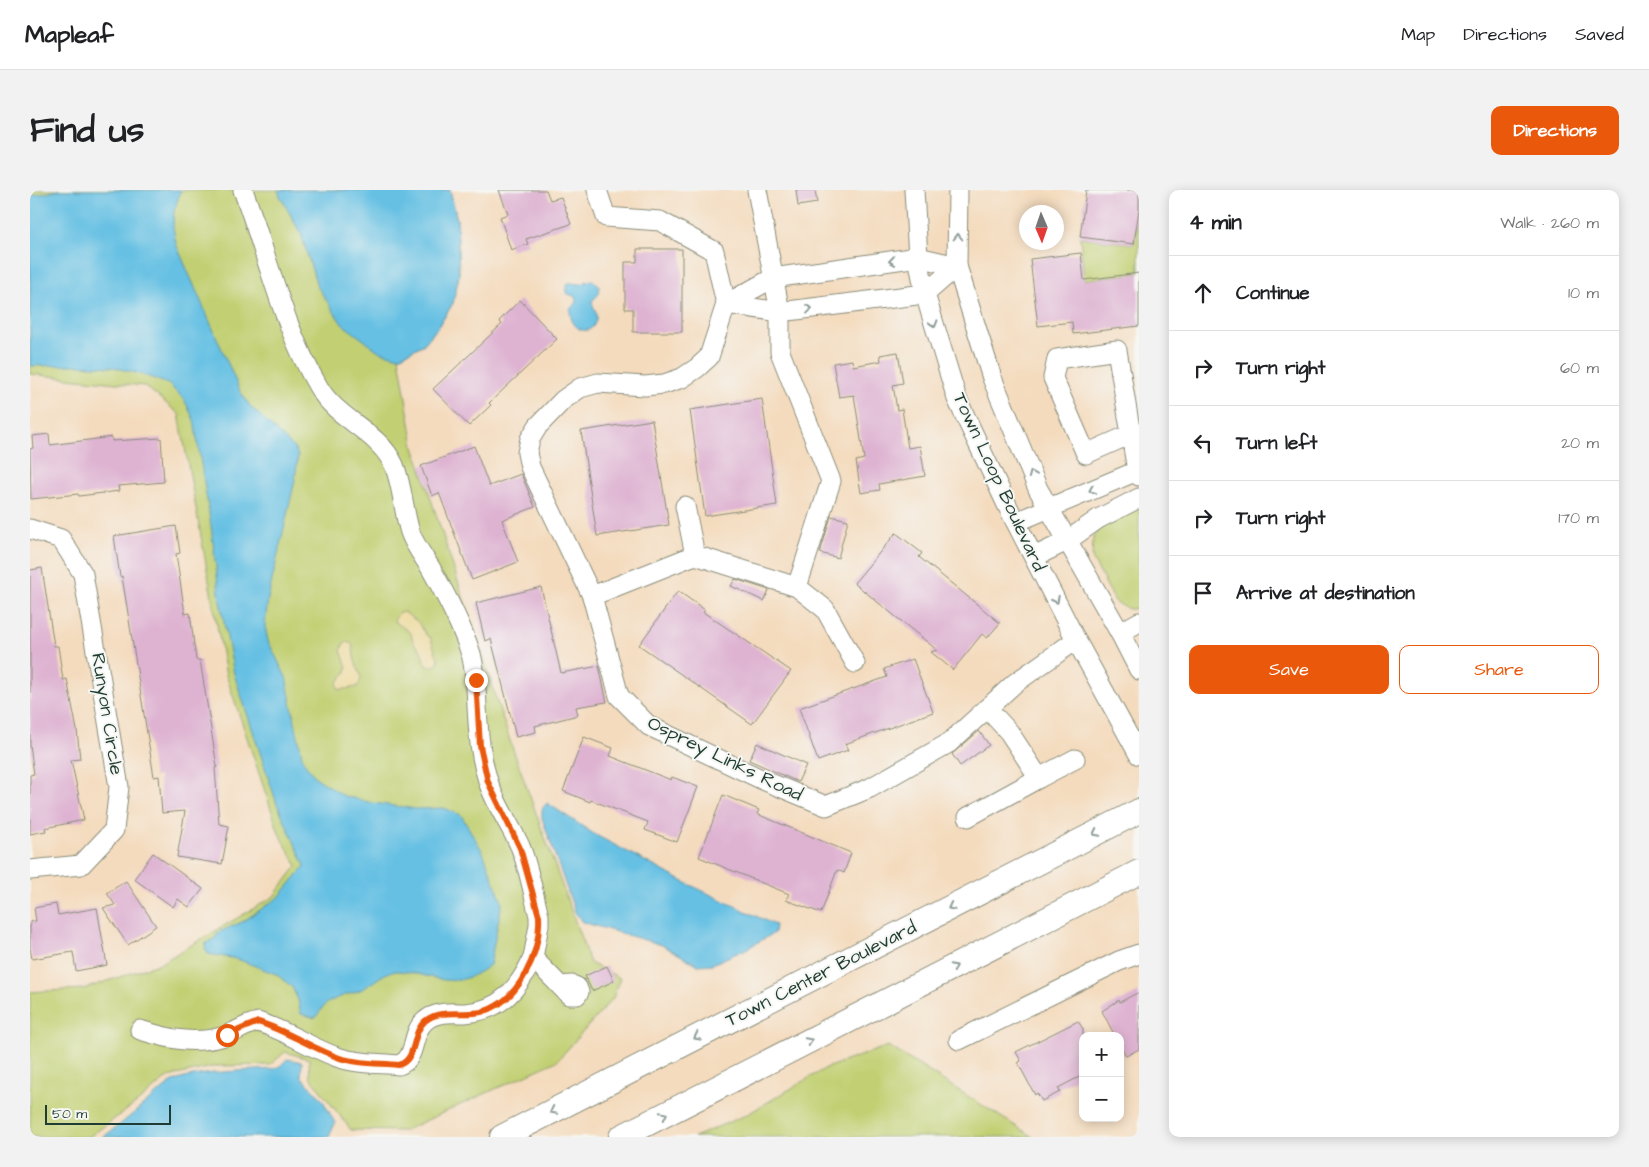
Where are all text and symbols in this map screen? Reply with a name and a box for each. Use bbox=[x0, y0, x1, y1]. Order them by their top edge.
text: Mapleaf bbox=[25, 18, 114, 52]
text: Map bbox=[1401, 22, 1435, 47]
text: Directions bbox=[1463, 22, 1547, 47]
text: Saved bbox=[1575, 22, 1624, 47]
text: Find us bbox=[30, 106, 144, 155]
button: Directions bbox=[1491, 106, 1619, 155]
north arrow bbox=[1019, 205, 1064, 250]
text: 4 min bbox=[1189, 208, 1242, 237]
text: Walk · 260 m bbox=[1500, 212, 1599, 234]
one-way arrow bbox=[952, 233, 963, 241]
one-way arrow bbox=[888, 255, 896, 266]
icon: ahead bbox=[1189, 279, 1217, 307]
text: Continue bbox=[1236, 280, 1310, 307]
text: 10 m bbox=[1568, 282, 1599, 304]
one-way arrow bbox=[806, 304, 814, 315]
one-way arrow bbox=[929, 319, 939, 328]
icon: right bbox=[1189, 354, 1217, 382]
text: Turn right bbox=[1236, 355, 1325, 382]
text: 60 m bbox=[1560, 357, 1599, 379]
street label: Town Loop Boulevard bbox=[946, 388, 1052, 576]
icon: left bbox=[1189, 429, 1217, 457]
text: Turn left bbox=[1236, 430, 1317, 457]
text: 20 m bbox=[1561, 432, 1599, 454]
one-way arrow bbox=[1027, 470, 1038, 479]
one-way arrow bbox=[1089, 484, 1097, 494]
icon: right bbox=[1189, 504, 1217, 532]
text: Turn right bbox=[1236, 505, 1325, 532]
text: 170 m bbox=[1558, 507, 1599, 529]
icon: arrive bbox=[1189, 579, 1217, 607]
text: Arrive at destination bbox=[1236, 580, 1415, 607]
one-way arrow bbox=[1050, 595, 1060, 604]
button: Save bbox=[1189, 645, 1389, 694]
button: Share bbox=[1399, 645, 1599, 694]
street label: Runyon Circle bbox=[83, 651, 130, 777]
route end bbox=[465, 669, 488, 692]
street label: Osprey Links Road bbox=[642, 710, 807, 809]
one-way arrow bbox=[1092, 827, 1101, 837]
one-way arrow bbox=[947, 901, 956, 911]
street label: Town Center Boulevard bbox=[721, 914, 921, 1034]
one-way arrow bbox=[948, 963, 957, 973]
route start bbox=[216, 1024, 239, 1047]
one-way arrow bbox=[694, 1031, 703, 1041]
map controls bbox=[1079, 1032, 1124, 1122]
button: + bbox=[1079, 1032, 1124, 1077]
one-way arrow bbox=[804, 1037, 813, 1047]
button: − bbox=[1079, 1077, 1124, 1122]
scale bar bbox=[45, 1102, 171, 1125]
text: 50 m bbox=[52, 1104, 87, 1124]
one-way arrow bbox=[549, 1105, 558, 1115]
one-way arrow bbox=[659, 1111, 668, 1121]

